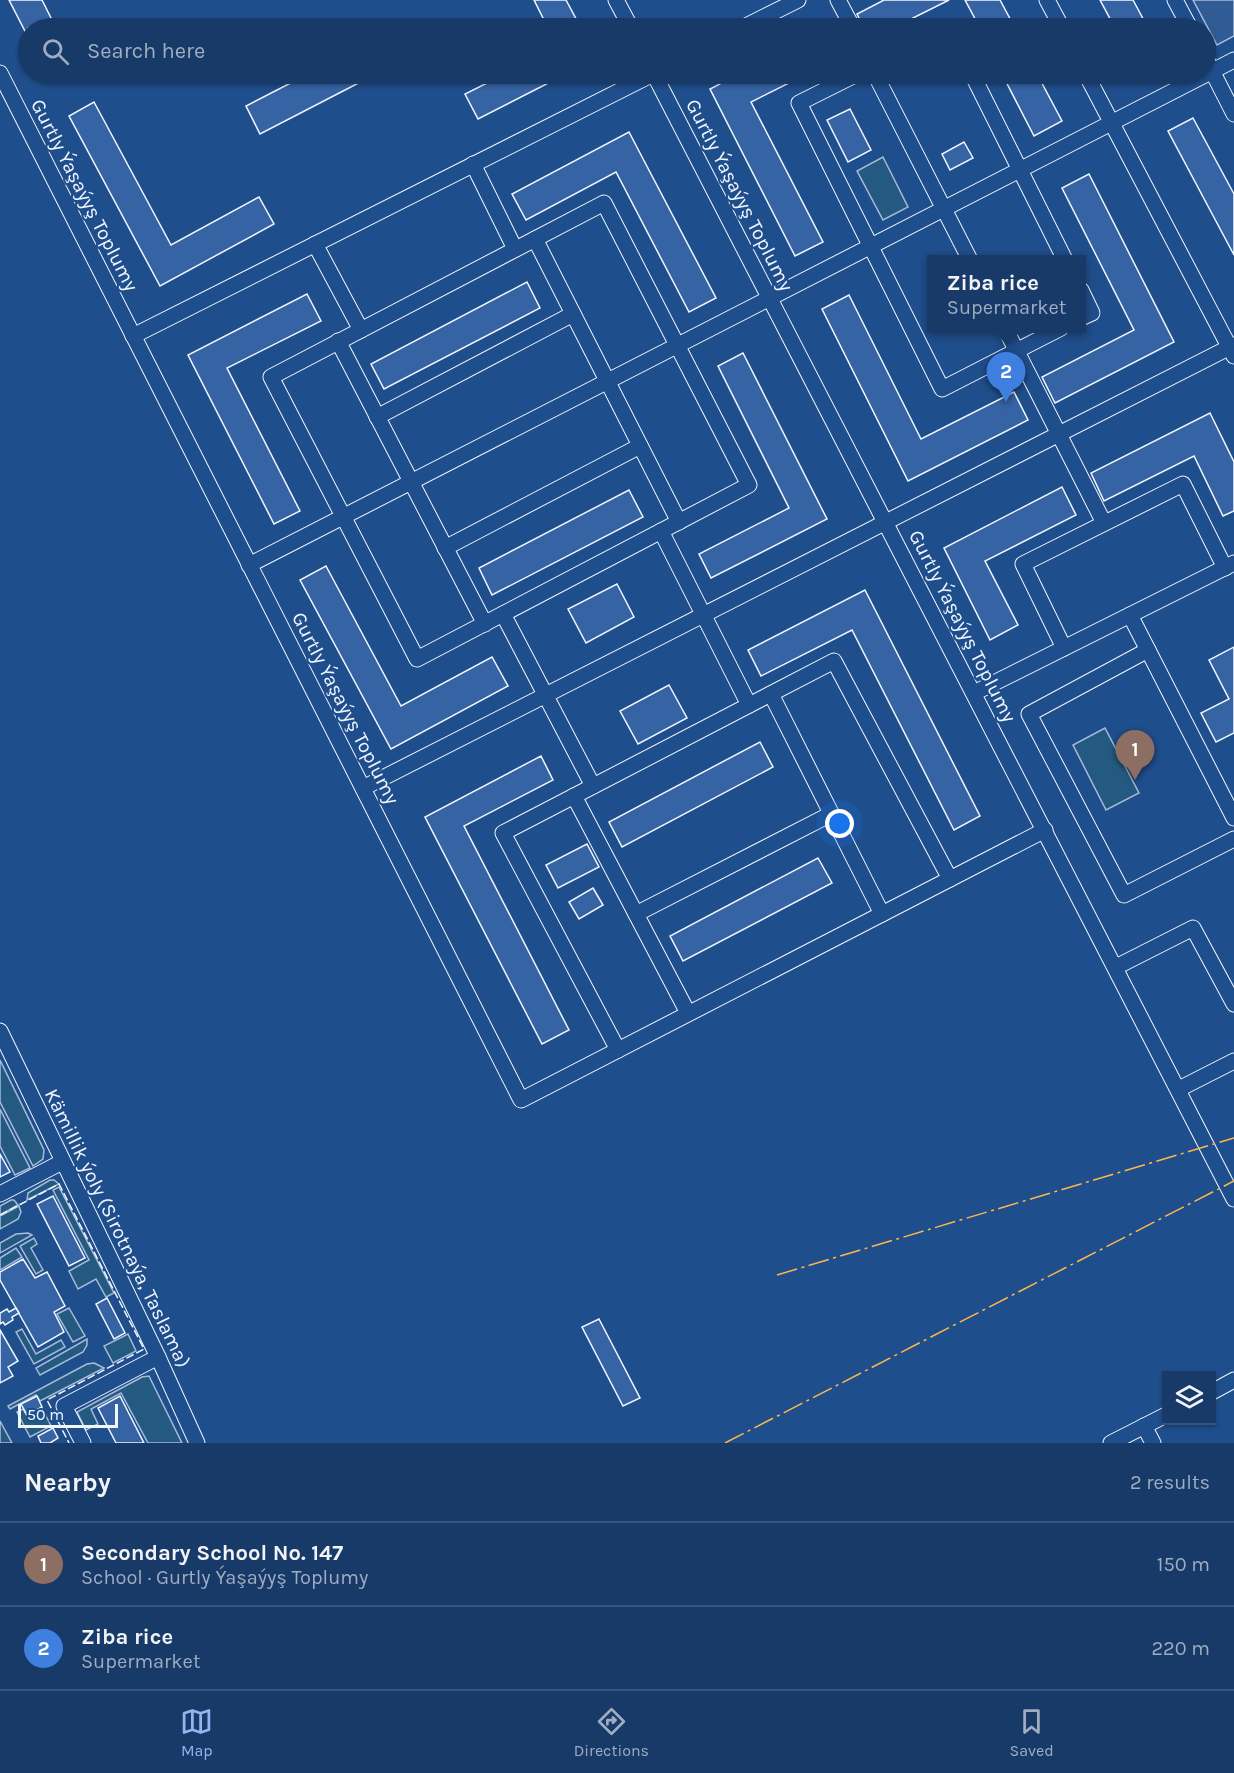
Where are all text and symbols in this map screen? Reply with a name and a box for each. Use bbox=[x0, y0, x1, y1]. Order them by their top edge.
search box bbox=[18, 18, 1216, 84]
icon: search bbox=[39, 35, 72, 68]
text: Search here bbox=[87, 38, 205, 64]
street label: Gurtly Ýaşaýyş Toplumy bbox=[26, 95, 144, 295]
street label: Gurtly Ýaşaýyş Toplumy bbox=[681, 95, 799, 295]
popup bbox=[927, 255, 1086, 333]
text: Ziba rice bbox=[947, 270, 1039, 296]
text: Supermarket bbox=[947, 296, 1066, 319]
pin: 2 bbox=[986, 352, 1026, 402]
street label: Gurtly Ýaşaýyş Toplumy bbox=[904, 526, 1022, 726]
street label: Gurtly Ýaşaýyş Toplumy bbox=[287, 608, 405, 808]
pin: 1 bbox=[1116, 730, 1154, 780]
your location bbox=[825, 809, 854, 838]
street label: Kämillik ýoly (Sirotnaýa, Taslama) bbox=[40, 1085, 195, 1371]
map controls bbox=[1162, 1371, 1216, 1425]
button: layers bbox=[1162, 1371, 1216, 1425]
scale bar bbox=[18, 1401, 118, 1428]
text: 50 m bbox=[27, 1405, 64, 1424]
text: Nearby bbox=[24, 1467, 111, 1498]
text: 2 results bbox=[1130, 1471, 1210, 1494]
text: Secondary School No. 147 bbox=[81, 1540, 343, 1566]
text: 1 bbox=[40, 1553, 47, 1576]
text: 150 m bbox=[1157, 1553, 1210, 1576]
text: School · Gurtly Ýaşaýyş Toplumy bbox=[81, 1566, 368, 1589]
text: Ziba rice bbox=[81, 1624, 173, 1650]
text: 2 bbox=[37, 1637, 50, 1660]
text: 220 m bbox=[1151, 1637, 1210, 1660]
text: Supermarket bbox=[81, 1650, 200, 1673]
tab: Map bbox=[180, 1705, 213, 1760]
tab: Directions bbox=[574, 1705, 649, 1760]
tab: Saved bbox=[1010, 1705, 1054, 1760]

